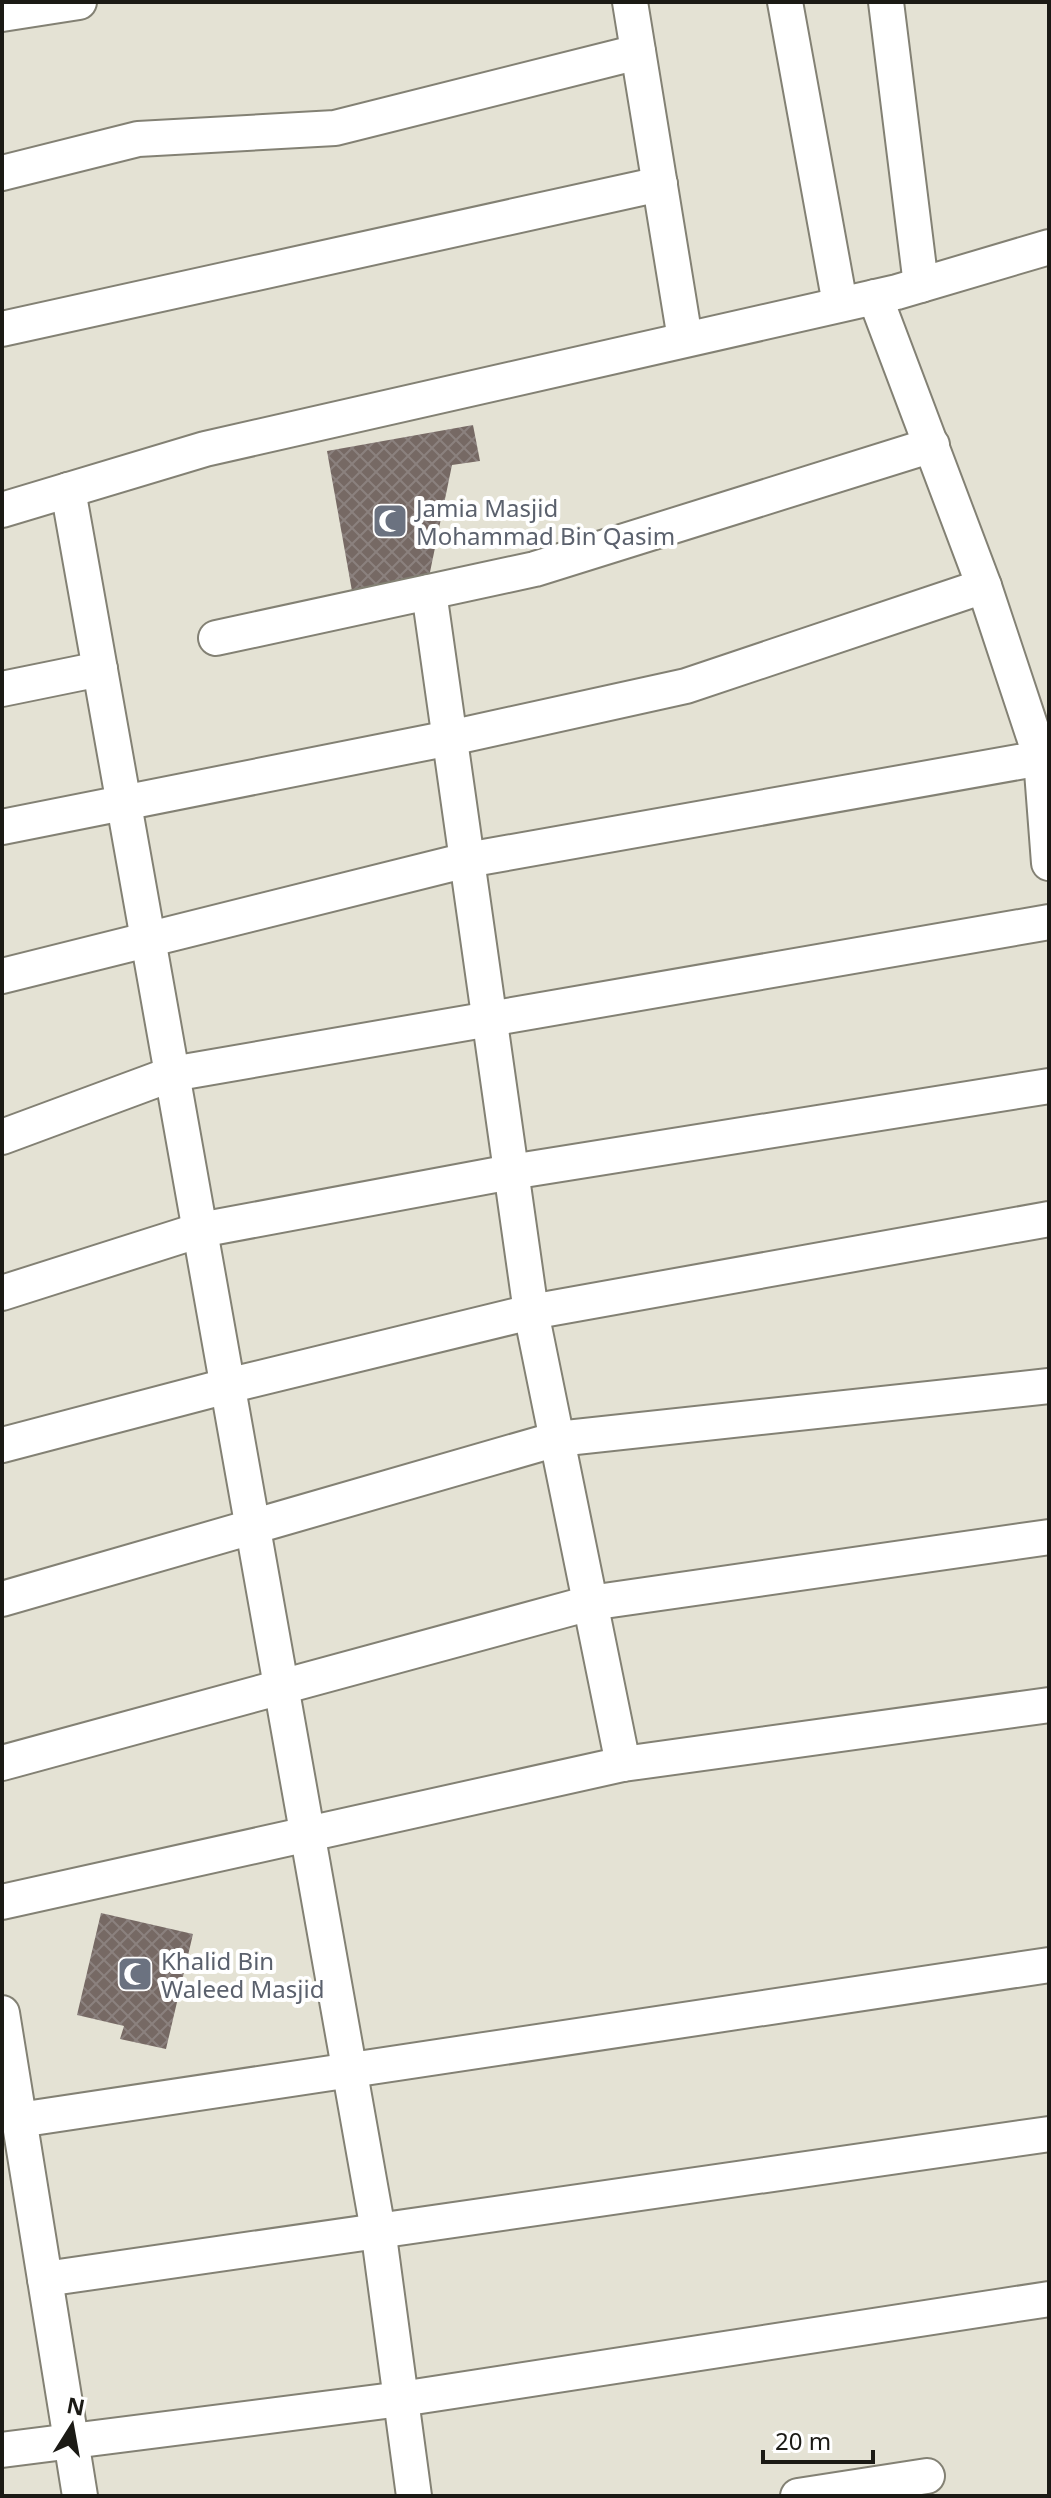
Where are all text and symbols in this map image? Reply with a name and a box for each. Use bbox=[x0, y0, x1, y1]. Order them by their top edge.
place label: Jamia Masjid Mohammad Bin Qasim bbox=[414, 491, 675, 552]
mosque icon: Jamia Masjid Mohammad Bin Qasim bbox=[371, 502, 409, 540]
place label: Khalid Bin Waleed Masjid bbox=[161, 1944, 324, 2005]
mosque icon: Khalid Bin Waleed Masjid bbox=[116, 1955, 154, 1993]
north arrow bbox=[32, 2386, 112, 2466]
text: N bbox=[64, 2389, 88, 2422]
scale bar bbox=[763, 2414, 873, 2464]
text: 20 m bbox=[775, 2424, 831, 2457]

